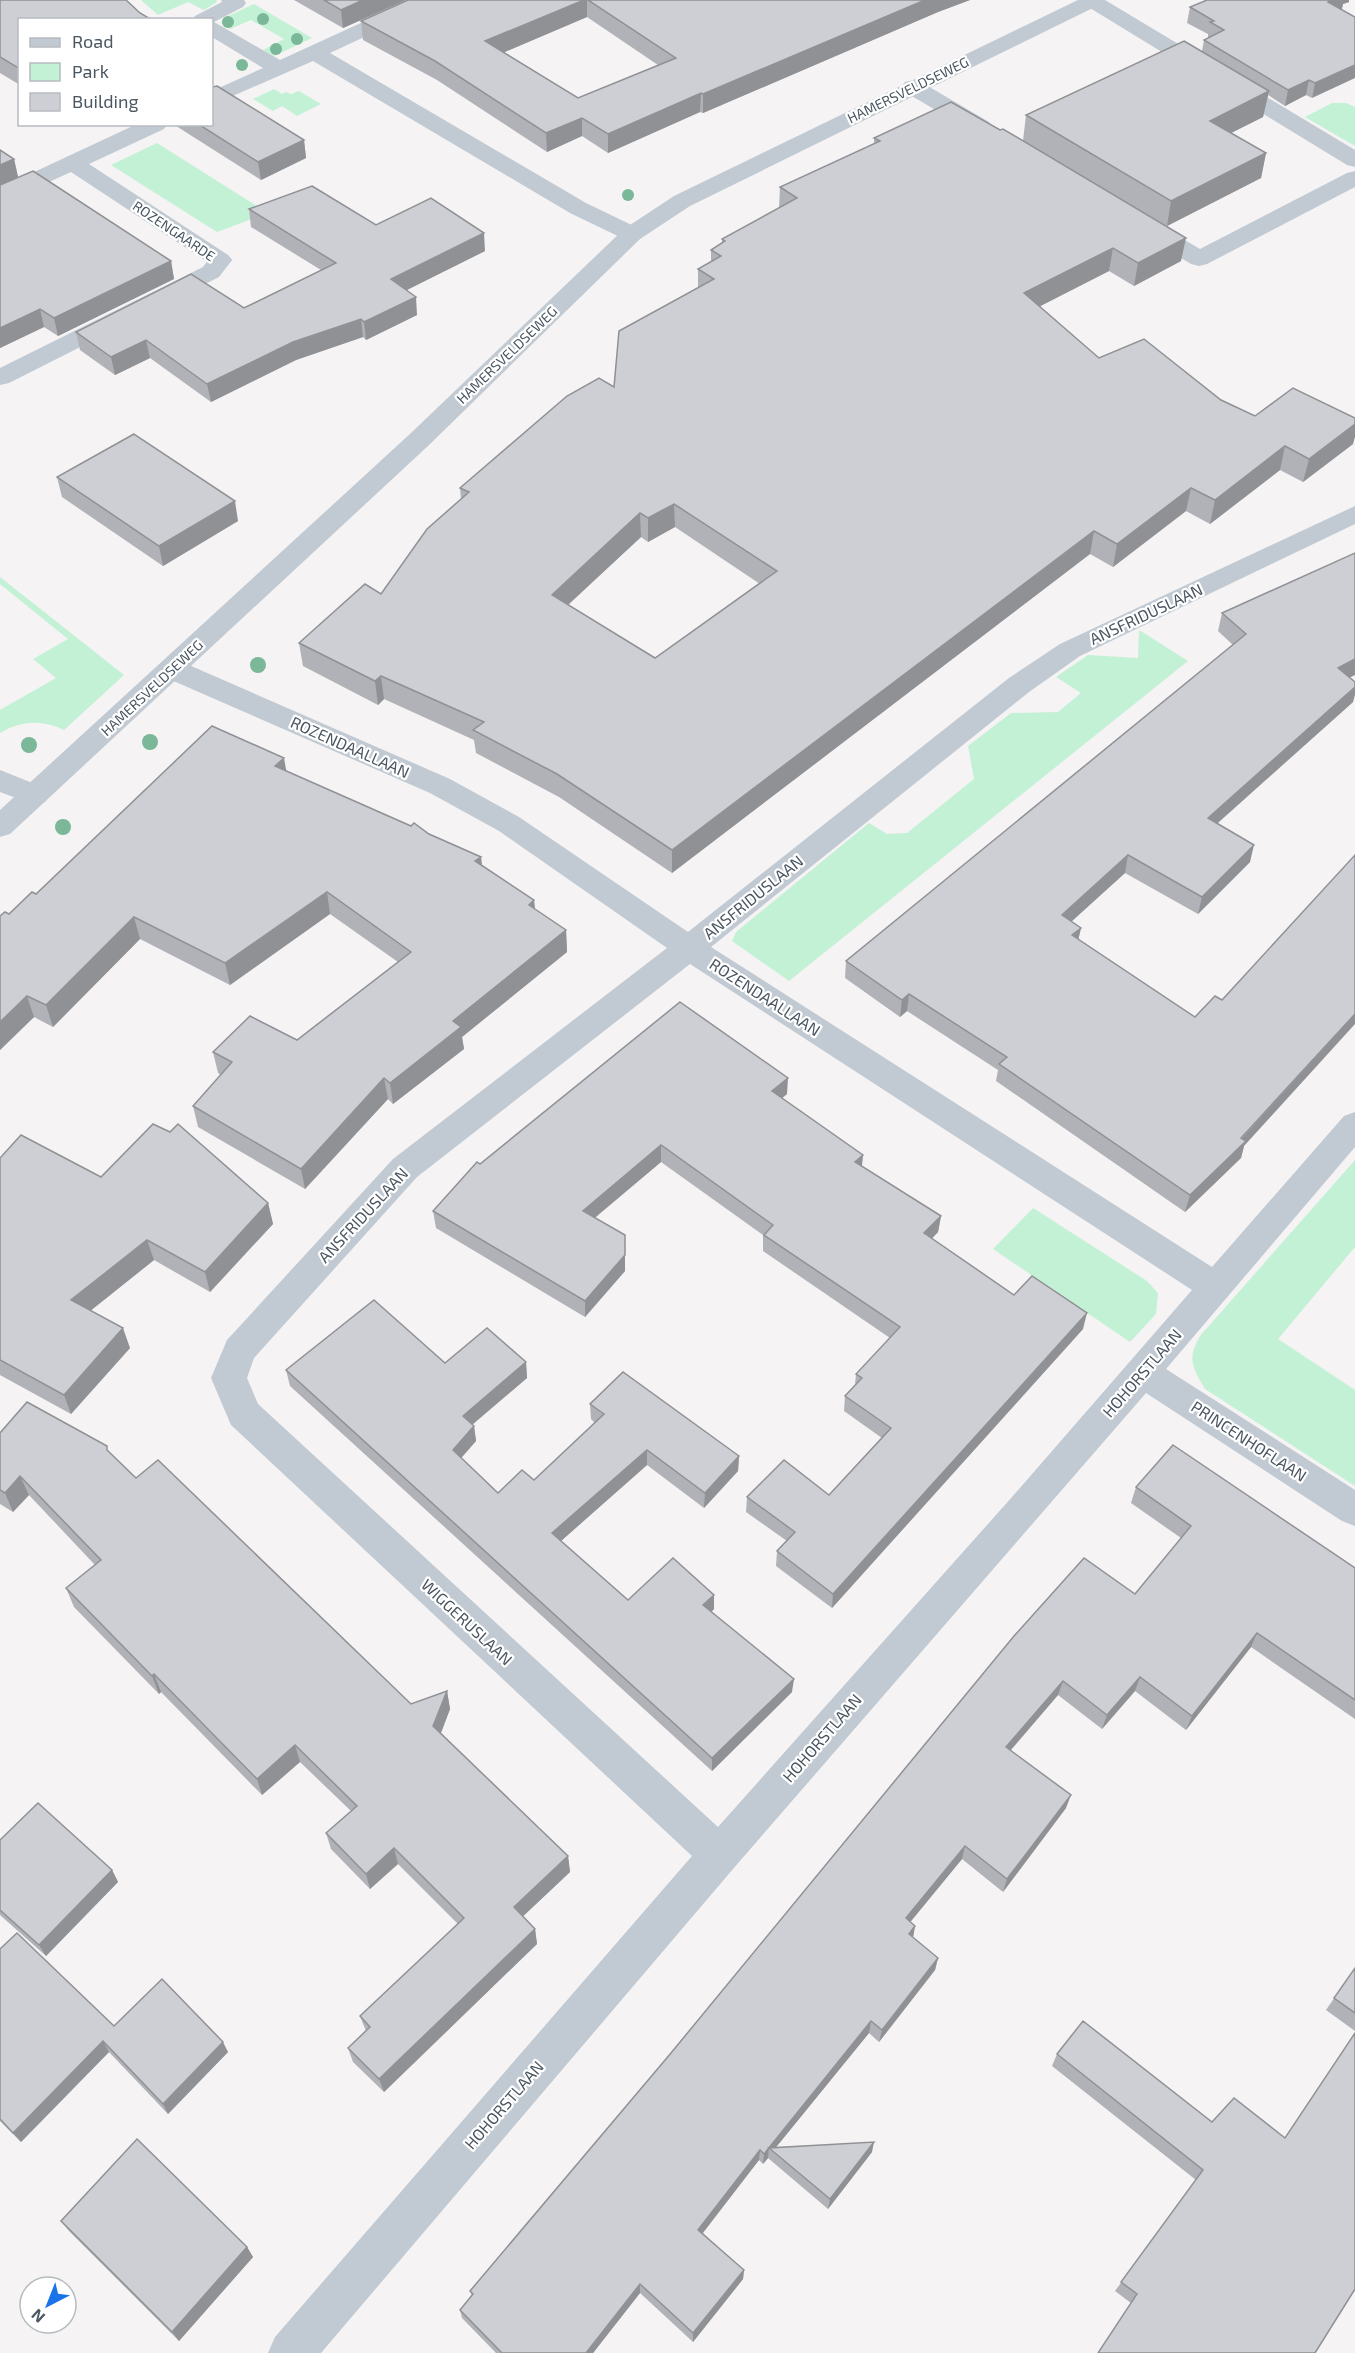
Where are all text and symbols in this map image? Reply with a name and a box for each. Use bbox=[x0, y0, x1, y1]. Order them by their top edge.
legend bbox=[18, 18, 213, 126]
text: Road bbox=[72, 30, 113, 52]
street label: HAMERSVELDSEWEG bbox=[844, 53, 971, 126]
text: Park bbox=[72, 60, 109, 82]
text: Building bbox=[72, 90, 139, 112]
street label: ROZENGAARDE bbox=[130, 197, 219, 264]
street label: HAMERSVELDSEWEG bbox=[453, 302, 560, 407]
street label: ANSFRIDUSLAAN bbox=[1086, 579, 1205, 648]
street label: HAMERSVELDSEWEG bbox=[97, 636, 206, 739]
street label: ROZENDAALLAAN bbox=[288, 712, 412, 781]
street label: ANSFRIDUSLAAN bbox=[699, 851, 806, 943]
street label: ROZENDAALLAAN bbox=[706, 954, 824, 1039]
street label: ANSFRIDUSLAAN bbox=[314, 1163, 411, 1266]
street label: HOHORSTLAAN bbox=[1098, 1325, 1185, 1421]
street label: PRINCENHOFLAAN bbox=[1188, 1396, 1310, 1485]
street label: WIGGERUSLAAN bbox=[418, 1575, 517, 1669]
street label: HOHORSTLAAN bbox=[778, 1690, 865, 1786]
street label: HOHORSTLAAN bbox=[460, 2057, 547, 2153]
north arrow bbox=[18, 2275, 78, 2335]
text: N bbox=[27, 2306, 48, 2327]

